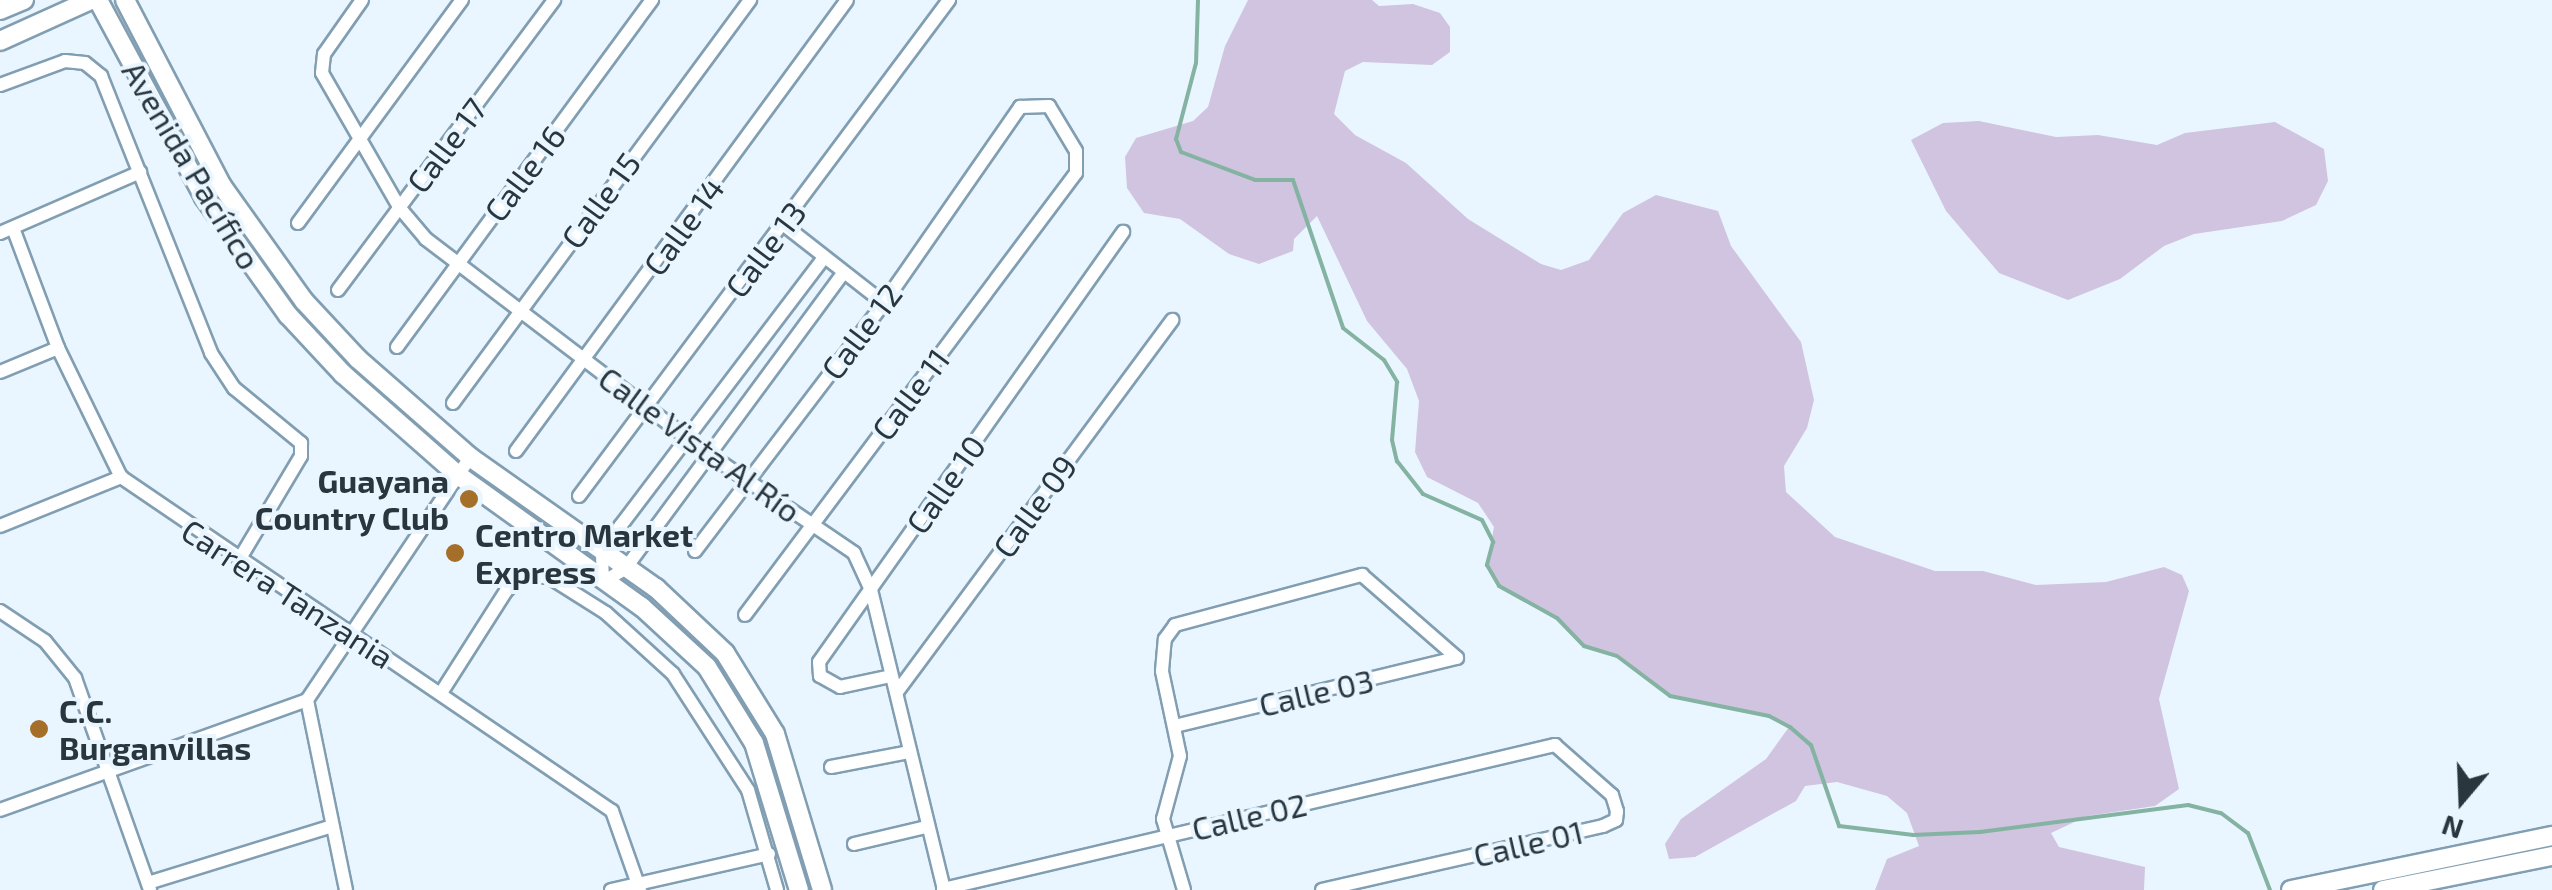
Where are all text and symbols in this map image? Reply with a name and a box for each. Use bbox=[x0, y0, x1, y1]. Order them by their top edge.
street label: Avenida Pacífico bbox=[115, 54, 269, 276]
street label: Calle 17 bbox=[398, 90, 494, 200]
street label: Calle 16 bbox=[476, 117, 572, 229]
street label: Calle 15 bbox=[552, 145, 648, 255]
street label: Calle 14 bbox=[635, 170, 731, 282]
street label: Calle 13 bbox=[717, 194, 813, 304]
street label: Calle 12 bbox=[813, 276, 909, 386]
street label: Calle 11 bbox=[863, 341, 957, 447]
street label: Calle Vista Al Río bbox=[591, 357, 809, 531]
street label: Calle 10 bbox=[897, 427, 993, 541]
street label: Calle 09 bbox=[984, 447, 1084, 565]
place label: Guayana Country Club bbox=[254, 462, 449, 537]
marker: Guayana Country Club bbox=[458, 488, 480, 510]
street label: Carrera Tanzania bbox=[175, 510, 401, 676]
place label: Centro Market Express bbox=[475, 516, 693, 591]
marker: Centro Market Express bbox=[444, 542, 466, 564]
street label: Calle 03 bbox=[1255, 660, 1377, 724]
place label: C.C. Burganvillas bbox=[59, 692, 251, 767]
marker: C.C. Burganvillas bbox=[28, 718, 50, 740]
north arrow bbox=[2412, 750, 2512, 850]
street label: Calle 02 bbox=[1188, 784, 1310, 848]
text: N bbox=[2437, 809, 2467, 848]
street label: Calle 01 bbox=[1470, 812, 1586, 874]

